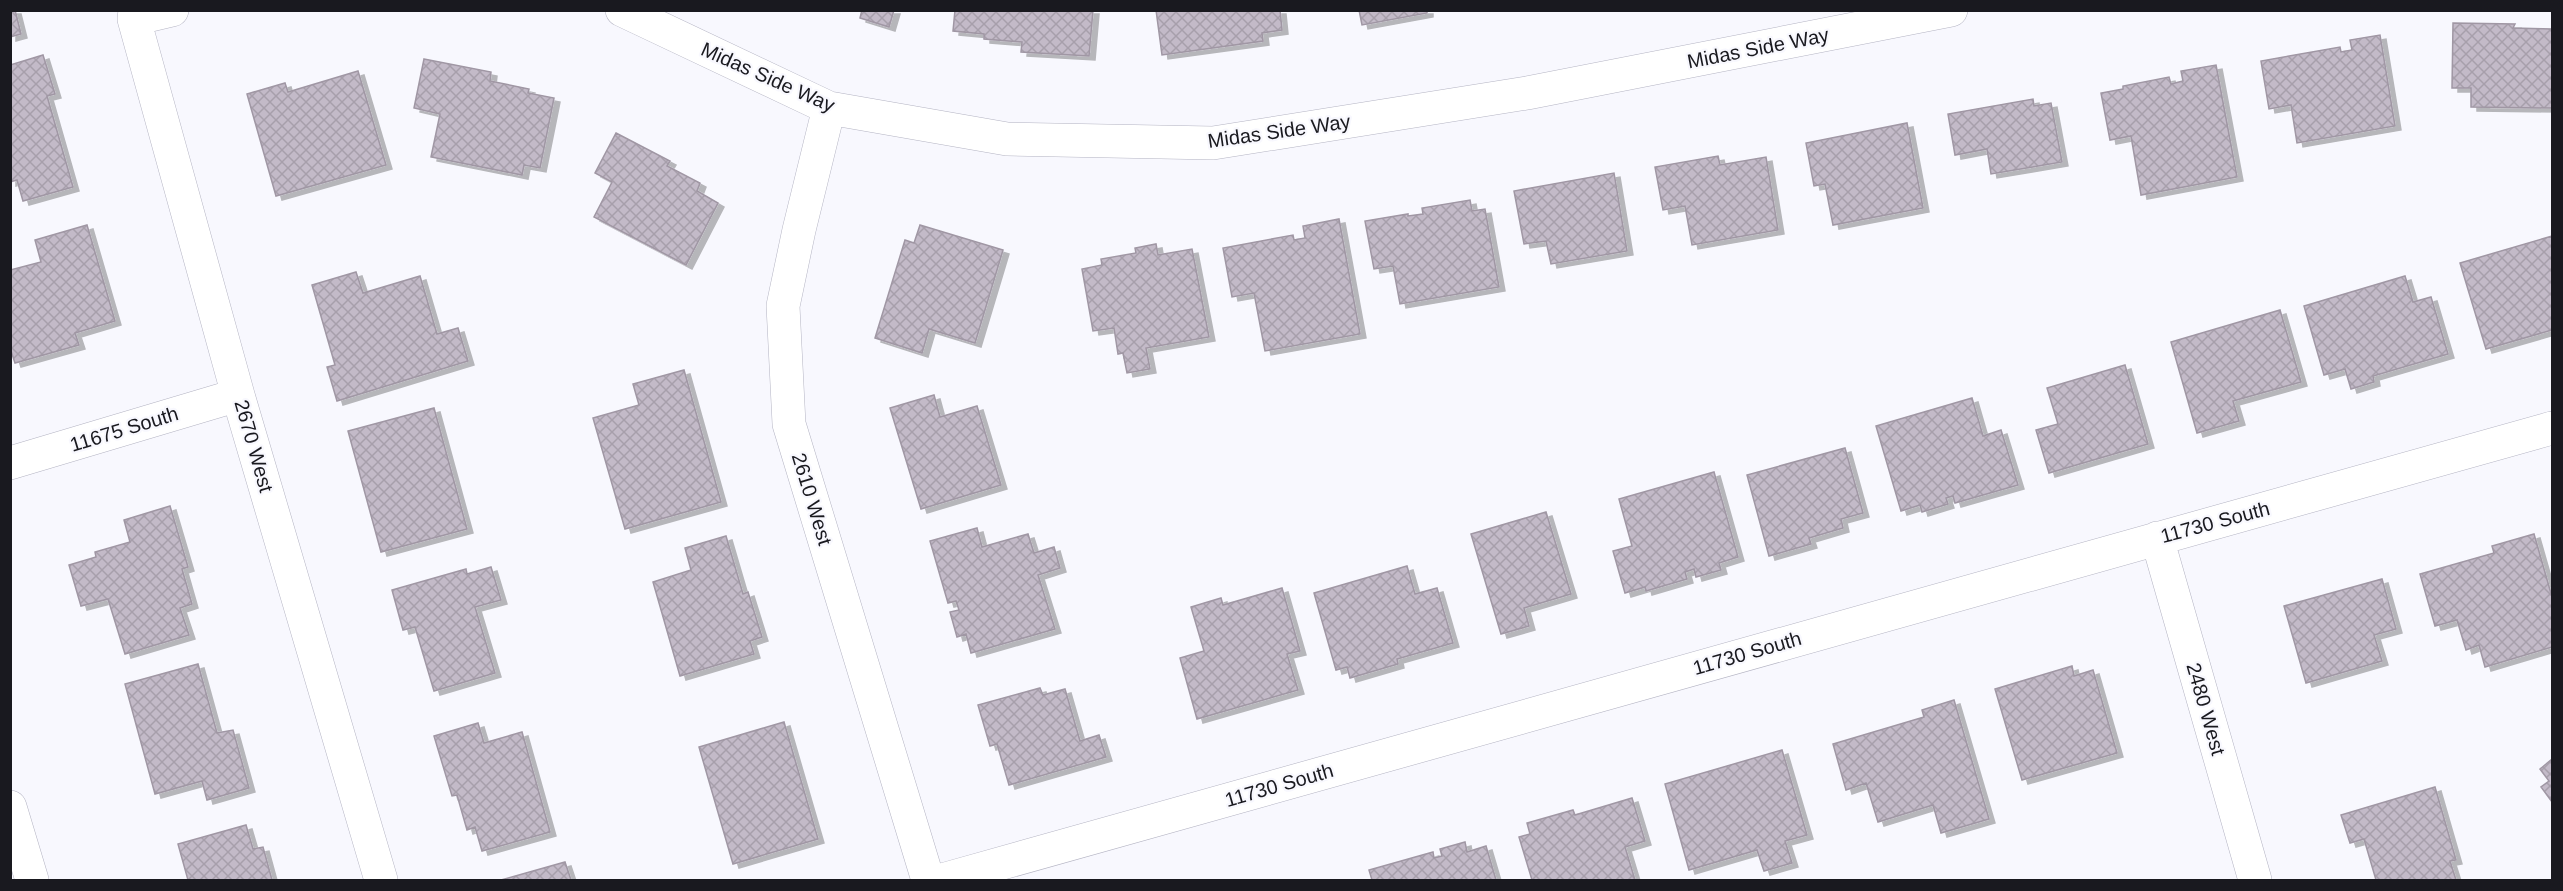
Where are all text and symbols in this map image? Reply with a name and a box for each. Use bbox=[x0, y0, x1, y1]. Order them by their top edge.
street label: Midas Side Way bbox=[1685, 23, 1831, 73]
street label: Midas Side Way bbox=[698, 38, 838, 116]
street label: Midas Side Way bbox=[1206, 110, 1352, 152]
street label: 2670 West bbox=[230, 397, 278, 495]
street label: 11675 South bbox=[67, 402, 181, 456]
street label: 2610 West bbox=[788, 450, 837, 548]
street label: 11730 South bbox=[2158, 497, 2272, 547]
street label: 11730 South bbox=[1690, 627, 1804, 679]
street label: 2480 West bbox=[2182, 660, 2230, 758]
street label: 11730 South bbox=[1222, 759, 1336, 811]

